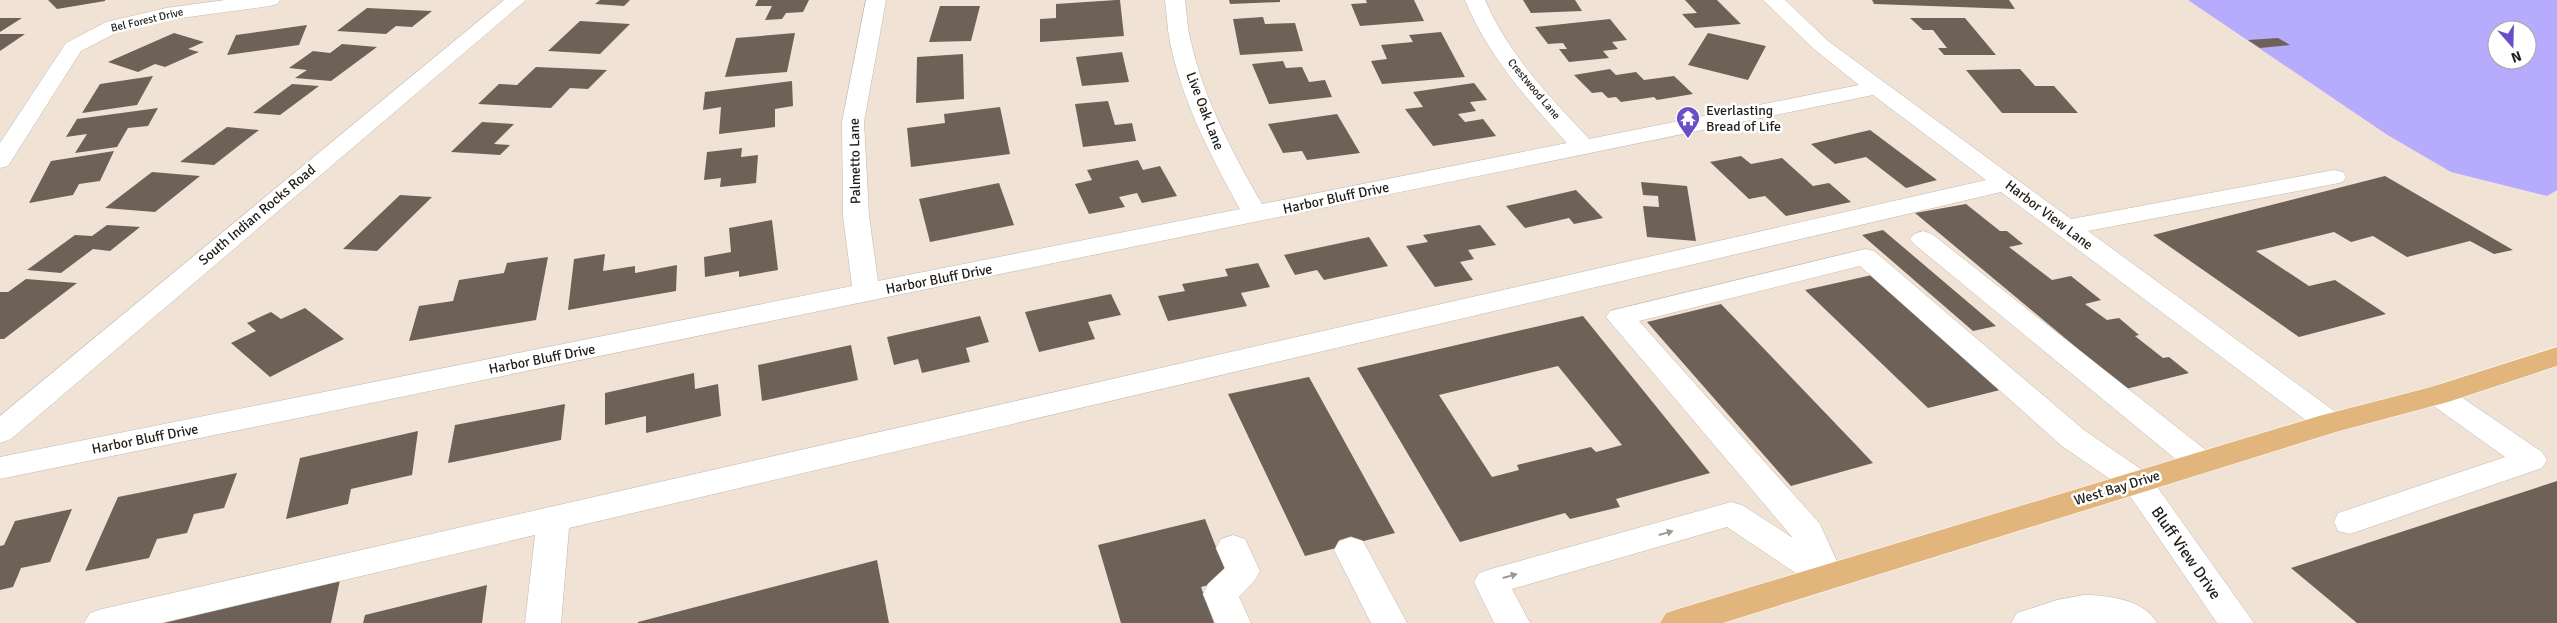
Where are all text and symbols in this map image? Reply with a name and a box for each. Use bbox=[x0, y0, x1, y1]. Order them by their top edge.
street label: Bel Forest Drive bbox=[109, 5, 185, 35]
north arrow bbox=[2487, 20, 2537, 70]
text: N bbox=[2509, 47, 2524, 66]
street label: Crestwood Lane bbox=[1505, 56, 1563, 122]
street label: Live Oak Lane bbox=[1182, 70, 1228, 152]
place label: Everlasting Bread of Life bbox=[1706, 102, 1781, 135]
temple icon: Everlasting Bread of Life bbox=[1675, 105, 1701, 139]
street label: Palmetto Lane bbox=[846, 118, 864, 204]
street label: South Indian Rocks Road bbox=[195, 161, 319, 269]
street label: Harbor View Lane bbox=[2002, 177, 2096, 253]
street label: Harbor Bluff Drive bbox=[1281, 178, 1391, 218]
street label: Harbor Bluff Drive bbox=[884, 260, 994, 298]
street label: Harbor Bluff Drive bbox=[487, 340, 597, 378]
street label: Harbor Bluff Drive bbox=[90, 420, 200, 458]
street label: West Bay Drive bbox=[2072, 467, 2162, 509]
street label: Bluff View Drive bbox=[2147, 503, 2225, 603]
one-way arrow bbox=[1659, 528, 1674, 536]
one-way arrow bbox=[1502, 572, 1517, 580]

